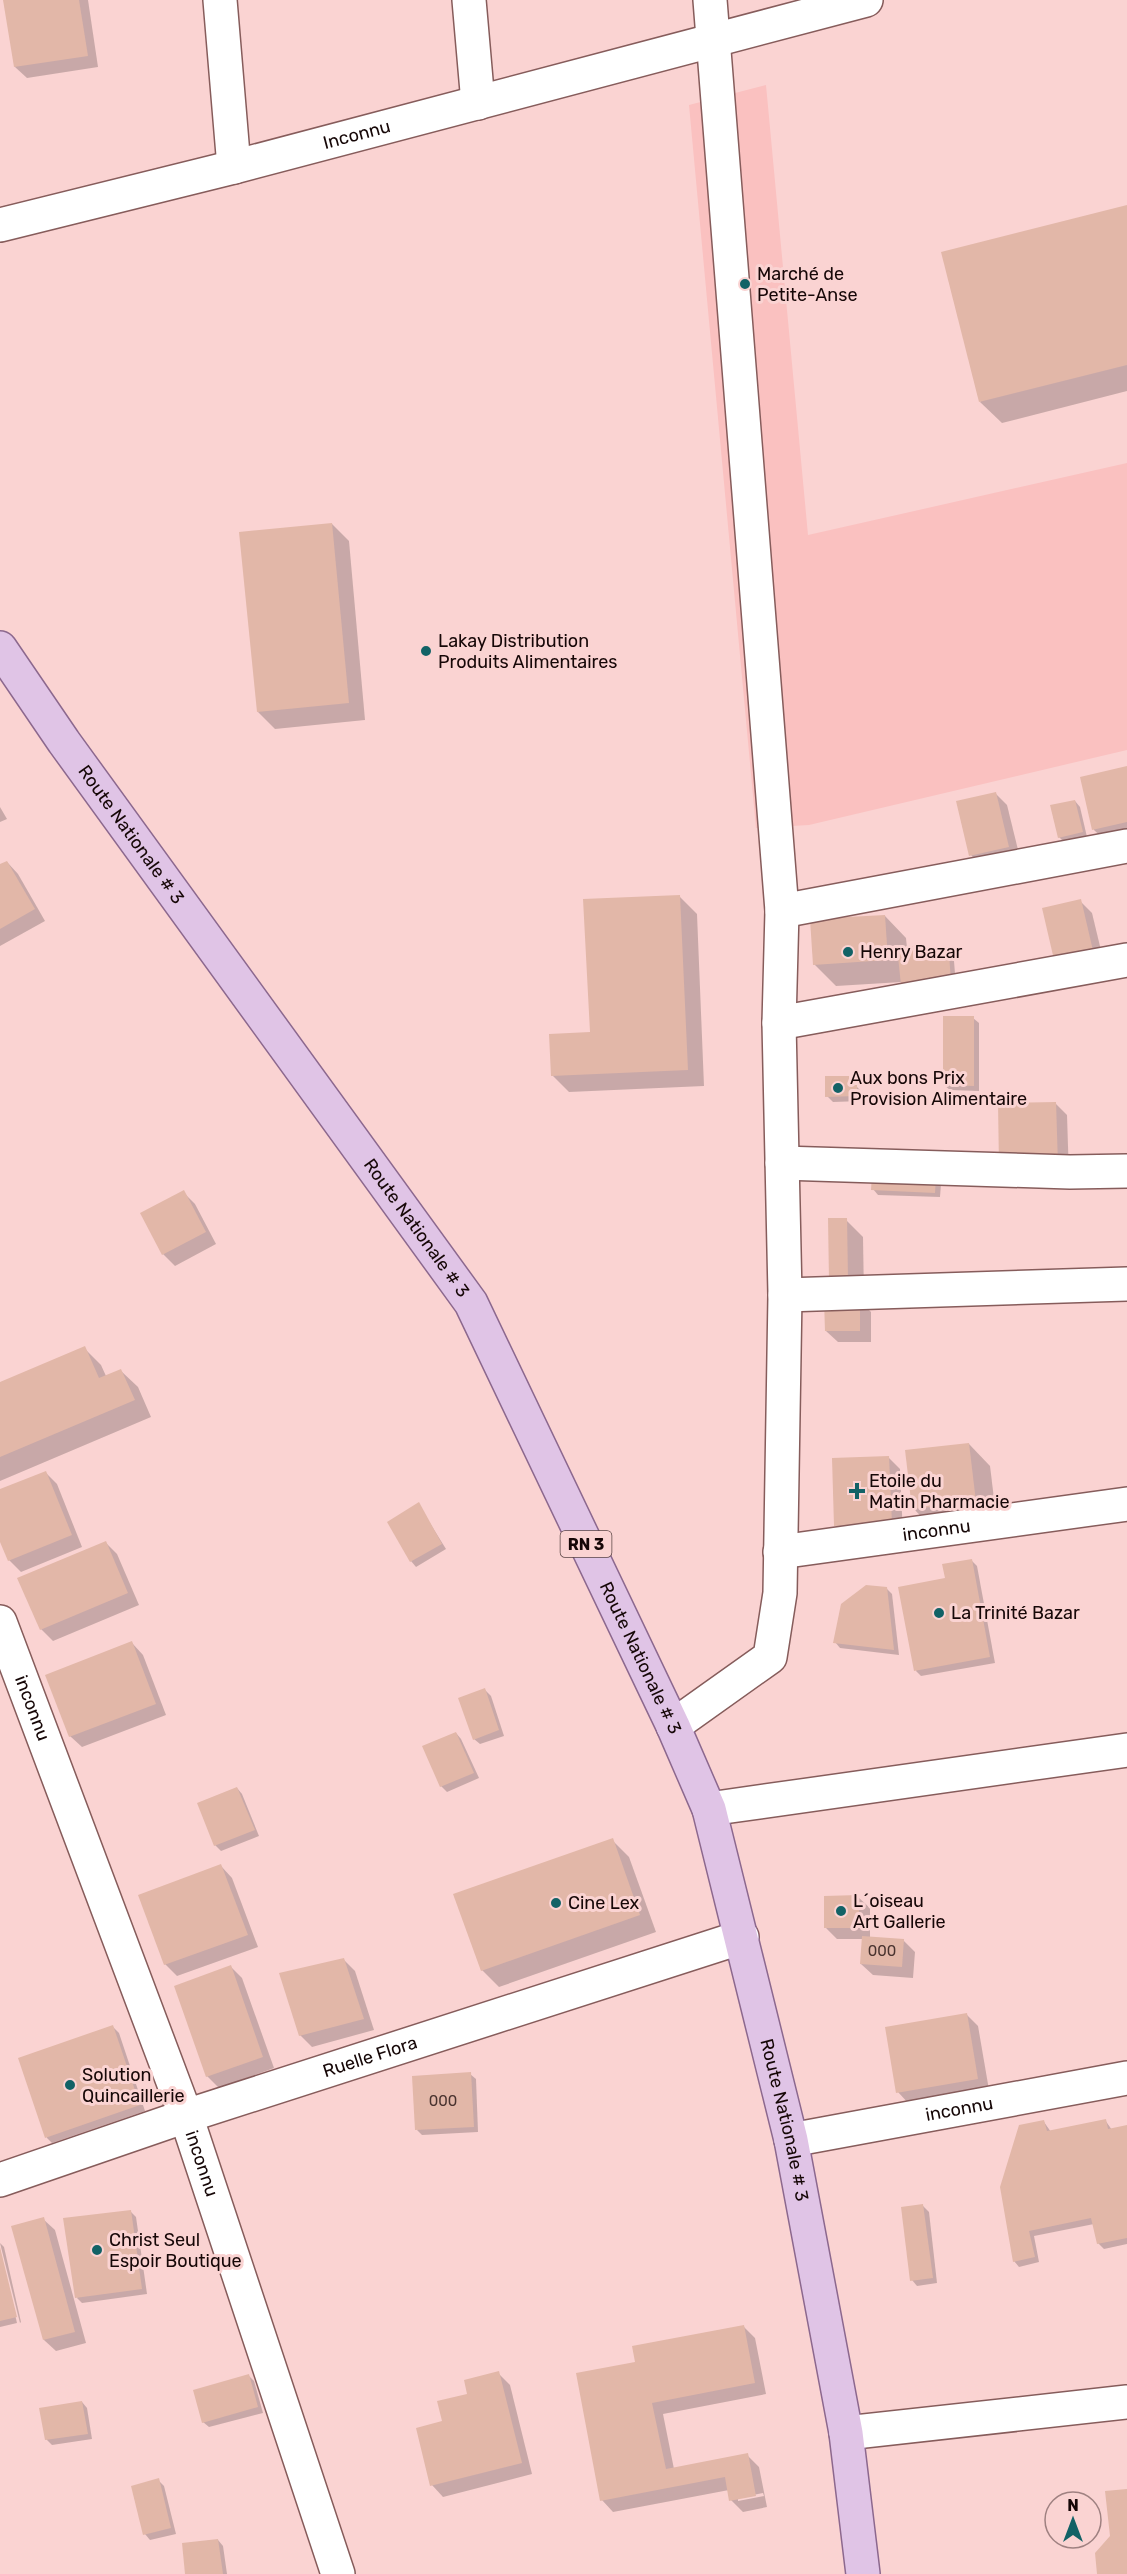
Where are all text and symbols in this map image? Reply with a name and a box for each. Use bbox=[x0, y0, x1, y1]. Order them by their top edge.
street label: Inconnu bbox=[321, 115, 393, 154]
place label: Marché de Petite-Anse bbox=[757, 263, 858, 306]
marker: Marché de Petite-Anse bbox=[738, 277, 752, 291]
place label: Lakay Distribution Produits Alimentaires bbox=[438, 630, 618, 673]
marker: Lakay Distribution Produits Alimentaires bbox=[419, 644, 433, 658]
street label: Route Nationale # 3 bbox=[73, 761, 189, 908]
place label: Henry Bazar bbox=[860, 941, 963, 963]
marker: Henry Bazar bbox=[841, 945, 855, 959]
place label: Aux bons Prix Provision Alimentaire bbox=[850, 1067, 1027, 1110]
marker: Aux bons Prix Provision Alimentaire bbox=[831, 1081, 845, 1095]
street label: Route Nationale # 3 bbox=[359, 1154, 474, 1302]
place label: Etoile du Matin Pharmacie bbox=[869, 1470, 1009, 1513]
marker: Etoile du Matin Pharmacie bbox=[850, 1484, 864, 1498]
street label: inconnu bbox=[901, 1515, 972, 1546]
road number: RN 3 bbox=[560, 1531, 612, 1557]
street label: Route Nationale # 3 bbox=[595, 1578, 686, 1737]
place label: La Trinité Bazar bbox=[951, 1602, 1080, 1624]
marker: La Trinité Bazar bbox=[932, 1606, 946, 1620]
street label: inconnu bbox=[10, 1672, 55, 1744]
place label: L´oiseau Art Gallerie bbox=[853, 1890, 946, 1933]
place label: Cine Lex bbox=[568, 1892, 640, 1914]
marker: Cine Lex bbox=[549, 1896, 563, 1910]
marker: L´oiseau Art Gallerie bbox=[834, 1904, 848, 1918]
house number: 000 bbox=[868, 1942, 896, 1960]
street label: Ruelle Flora bbox=[320, 2031, 420, 2082]
street label: Route Nationale # 3 bbox=[755, 2036, 813, 2203]
place label: Solution Quincaillerie bbox=[82, 2064, 185, 2107]
marker: Solution Quincaillerie bbox=[63, 2078, 77, 2092]
house number: 000 bbox=[429, 2092, 457, 2110]
street label: inconnu bbox=[924, 2092, 995, 2126]
street label: inconnu bbox=[181, 2128, 223, 2199]
place label: Christ Seul Espoir Boutique bbox=[109, 2229, 242, 2272]
marker: Christ Seul Espoir Boutique bbox=[90, 2243, 104, 2257]
north arrow bbox=[1043, 2490, 1103, 2550]
text: N bbox=[1067, 2496, 1079, 2515]

